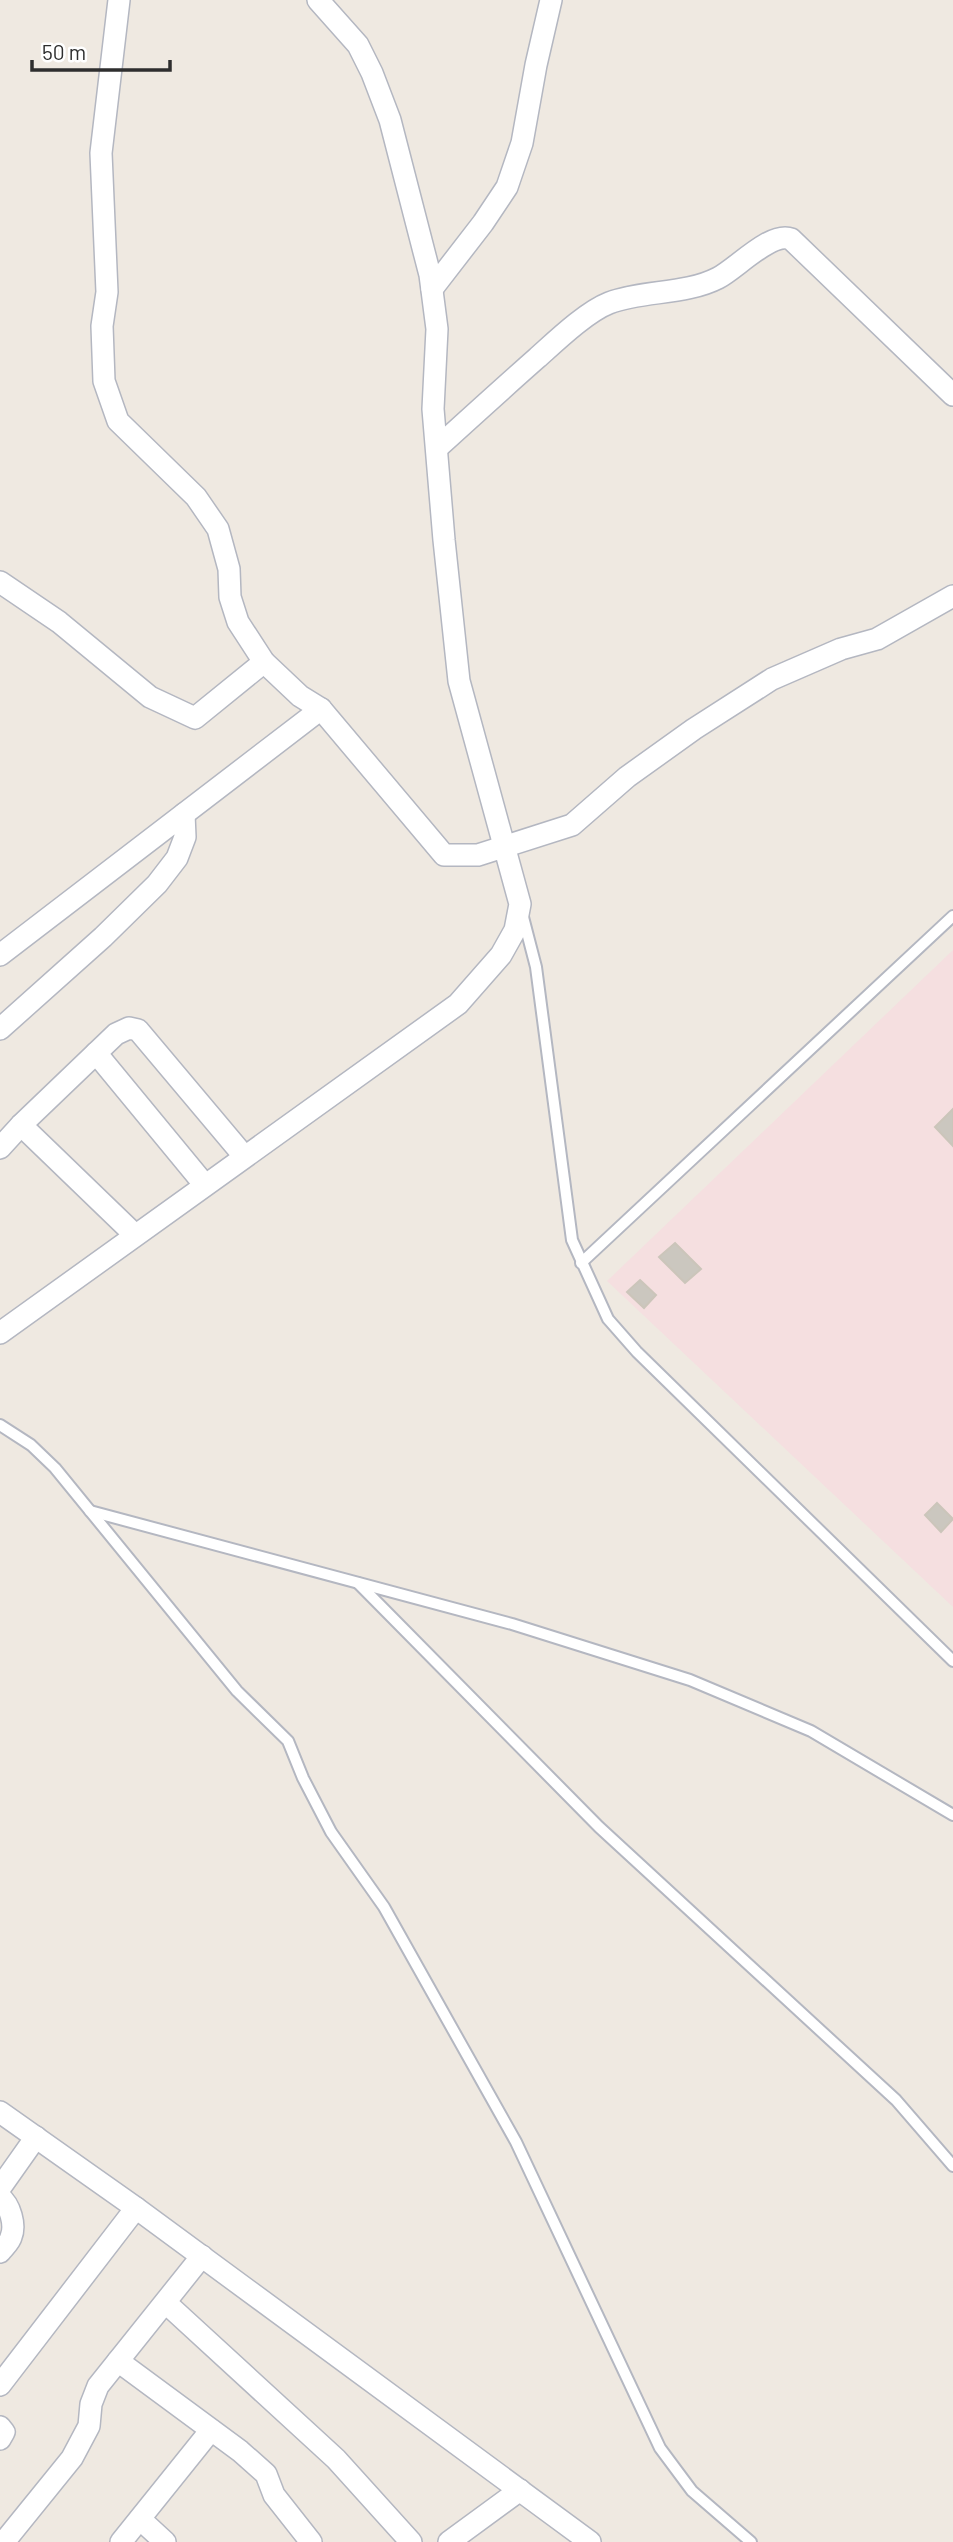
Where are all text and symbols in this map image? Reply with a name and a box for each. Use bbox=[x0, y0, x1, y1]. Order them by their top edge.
scale bar bbox=[32, 28, 170, 72]
text: 50 m bbox=[42, 39, 86, 64]

